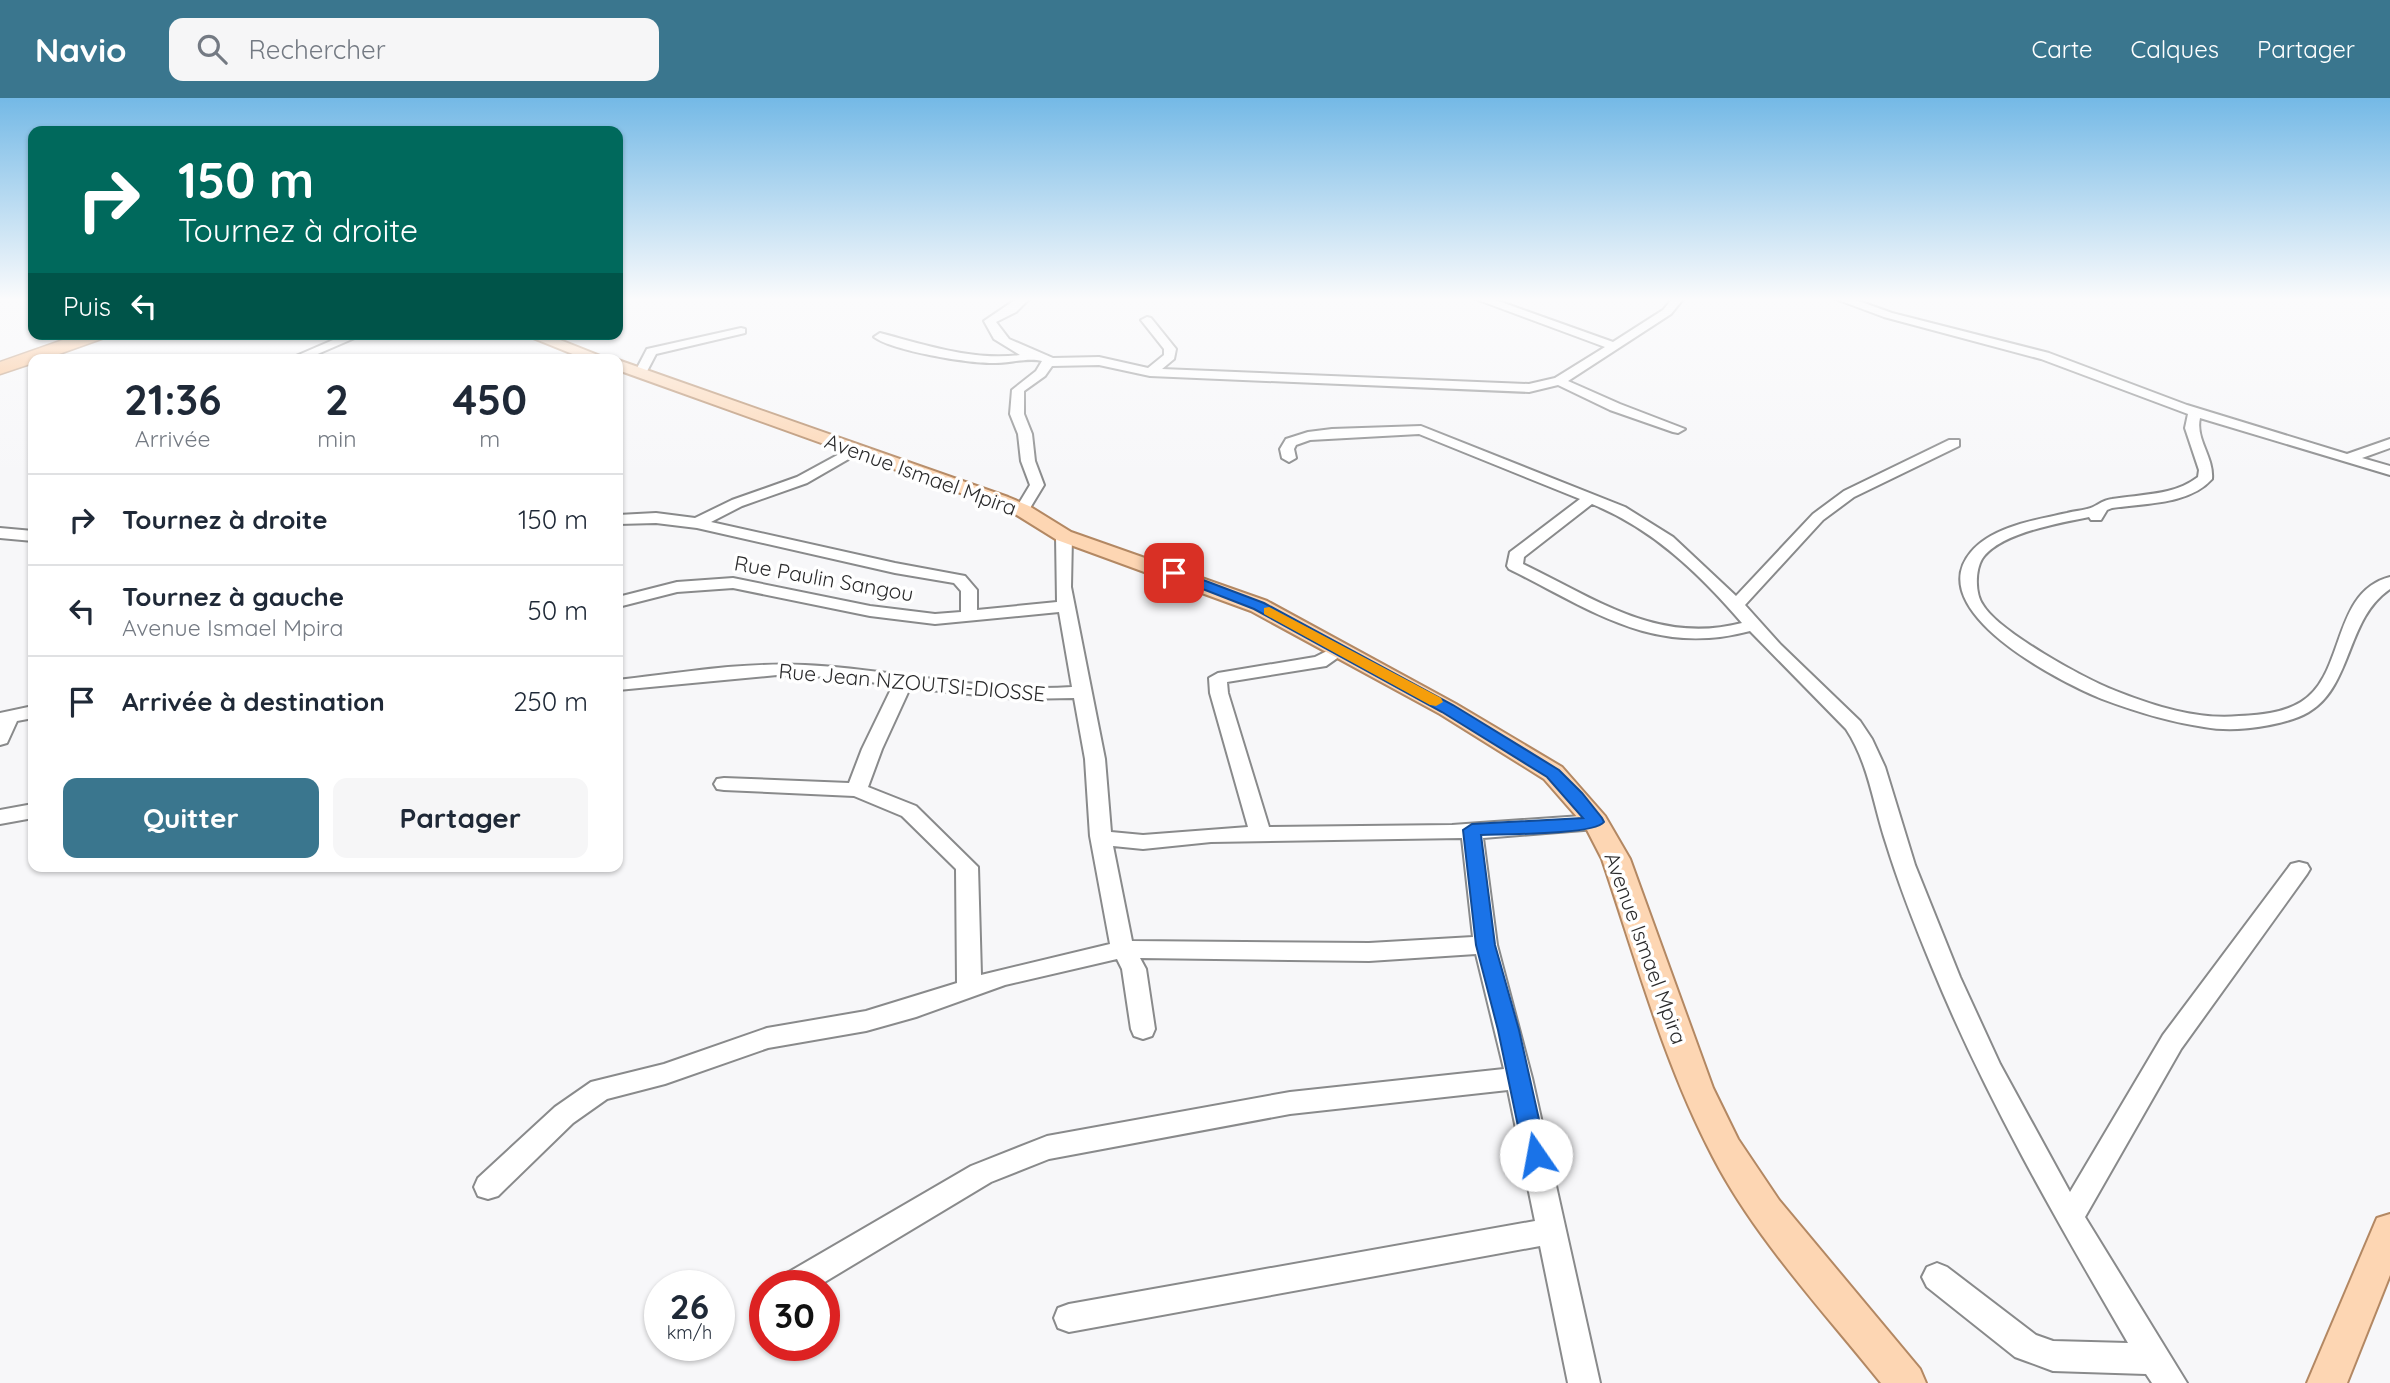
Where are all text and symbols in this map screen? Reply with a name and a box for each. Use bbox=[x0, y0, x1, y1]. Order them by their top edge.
search box bbox=[169, 18, 659, 81]
text: Navio bbox=[35, 29, 127, 70]
icon: search bbox=[193, 30, 231, 68]
text: Rechercher bbox=[249, 33, 386, 66]
text: Carte bbox=[2031, 34, 2093, 64]
text: Calques bbox=[2131, 34, 2219, 64]
text: Partager bbox=[2257, 34, 2355, 64]
text: 150 m bbox=[178, 149, 314, 210]
icon: right bbox=[63, 154, 154, 245]
text: Tournez à droite bbox=[178, 210, 418, 250]
icon: left bbox=[125, 287, 163, 325]
text: Puis bbox=[63, 290, 111, 323]
text: 21:36 bbox=[124, 373, 221, 426]
text: 2 bbox=[325, 373, 349, 426]
text: 450 bbox=[452, 373, 527, 426]
text: Arrivée bbox=[135, 424, 210, 453]
text: min bbox=[317, 424, 357, 453]
text: m bbox=[479, 424, 500, 453]
street label: Avenue Ismael Mpira bbox=[822, 427, 1020, 521]
icon: right bbox=[63, 501, 101, 539]
text: Tournez à droite bbox=[122, 503, 327, 536]
text: 150 m bbox=[518, 503, 588, 536]
pin bbox=[1144, 543, 1204, 603]
street label: Rue Paulin Sangou bbox=[732, 549, 916, 607]
icon: arrive bbox=[1155, 554, 1193, 592]
text: Tournez à gauche bbox=[122, 580, 344, 613]
icon: left bbox=[63, 592, 101, 630]
text: 50 m bbox=[528, 594, 588, 627]
text: Avenue Ismael Mpira bbox=[122, 613, 343, 642]
street label: Rue Jean NZOUTSI-DIOSSE bbox=[778, 657, 1046, 707]
icon: arrive bbox=[63, 683, 101, 721]
text: Arrivée à destination bbox=[122, 685, 385, 718]
text: 250 m bbox=[513, 685, 588, 718]
button: Quitter bbox=[63, 778, 319, 858]
button: Partager bbox=[333, 778, 588, 858]
street label: Avenue Ismael Mpira bbox=[1599, 849, 1693, 1047]
position arrow bbox=[1499, 1118, 1573, 1192]
speed limit sign: 30 bbox=[749, 1270, 840, 1361]
text: 26 bbox=[670, 1284, 709, 1328]
text: km/h bbox=[667, 1321, 712, 1344]

